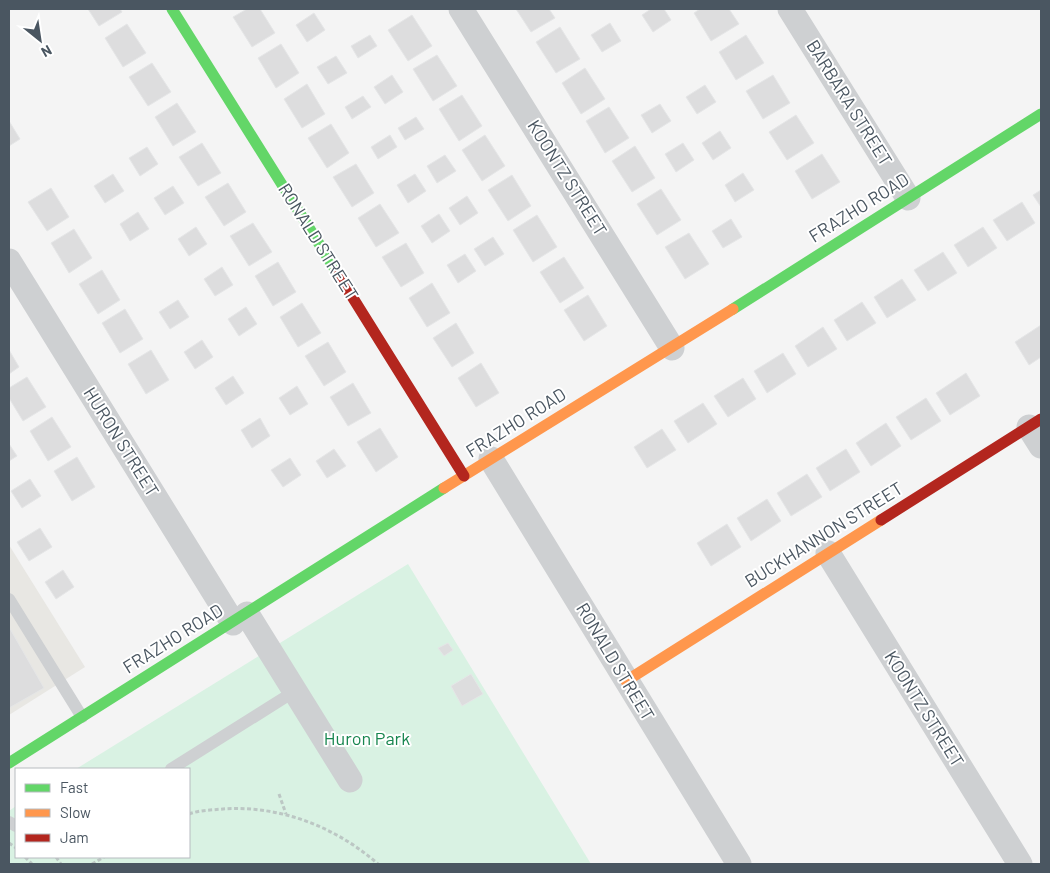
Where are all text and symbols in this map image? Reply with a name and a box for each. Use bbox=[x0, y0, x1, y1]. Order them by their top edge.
north arrow bbox=[15, 15, 65, 65]
street label: BARBARA STREET bbox=[802, 35, 897, 169]
text: N bbox=[38, 42, 55, 61]
street label: KOONTZ STREET bbox=[523, 115, 612, 239]
street label: FRAZHO ROAD bbox=[804, 168, 913, 247]
street label: RONALD STREET bbox=[274, 179, 364, 304]
street label: HURON STREET bbox=[79, 383, 164, 500]
street label: FRAZHO ROAD bbox=[461, 383, 570, 462]
street label: BUCKHANNON STREET bbox=[741, 477, 906, 592]
street label: FRAZHO ROAD bbox=[118, 599, 227, 678]
street label: RONALD STREET bbox=[572, 599, 660, 724]
street label: KOONTZ STREET bbox=[880, 646, 969, 770]
park label: Huron Park bbox=[324, 727, 410, 749]
legend bbox=[15, 768, 190, 858]
text: Fast bbox=[60, 778, 88, 796]
text: Slow bbox=[60, 803, 91, 821]
text: Jam bbox=[60, 828, 89, 846]

